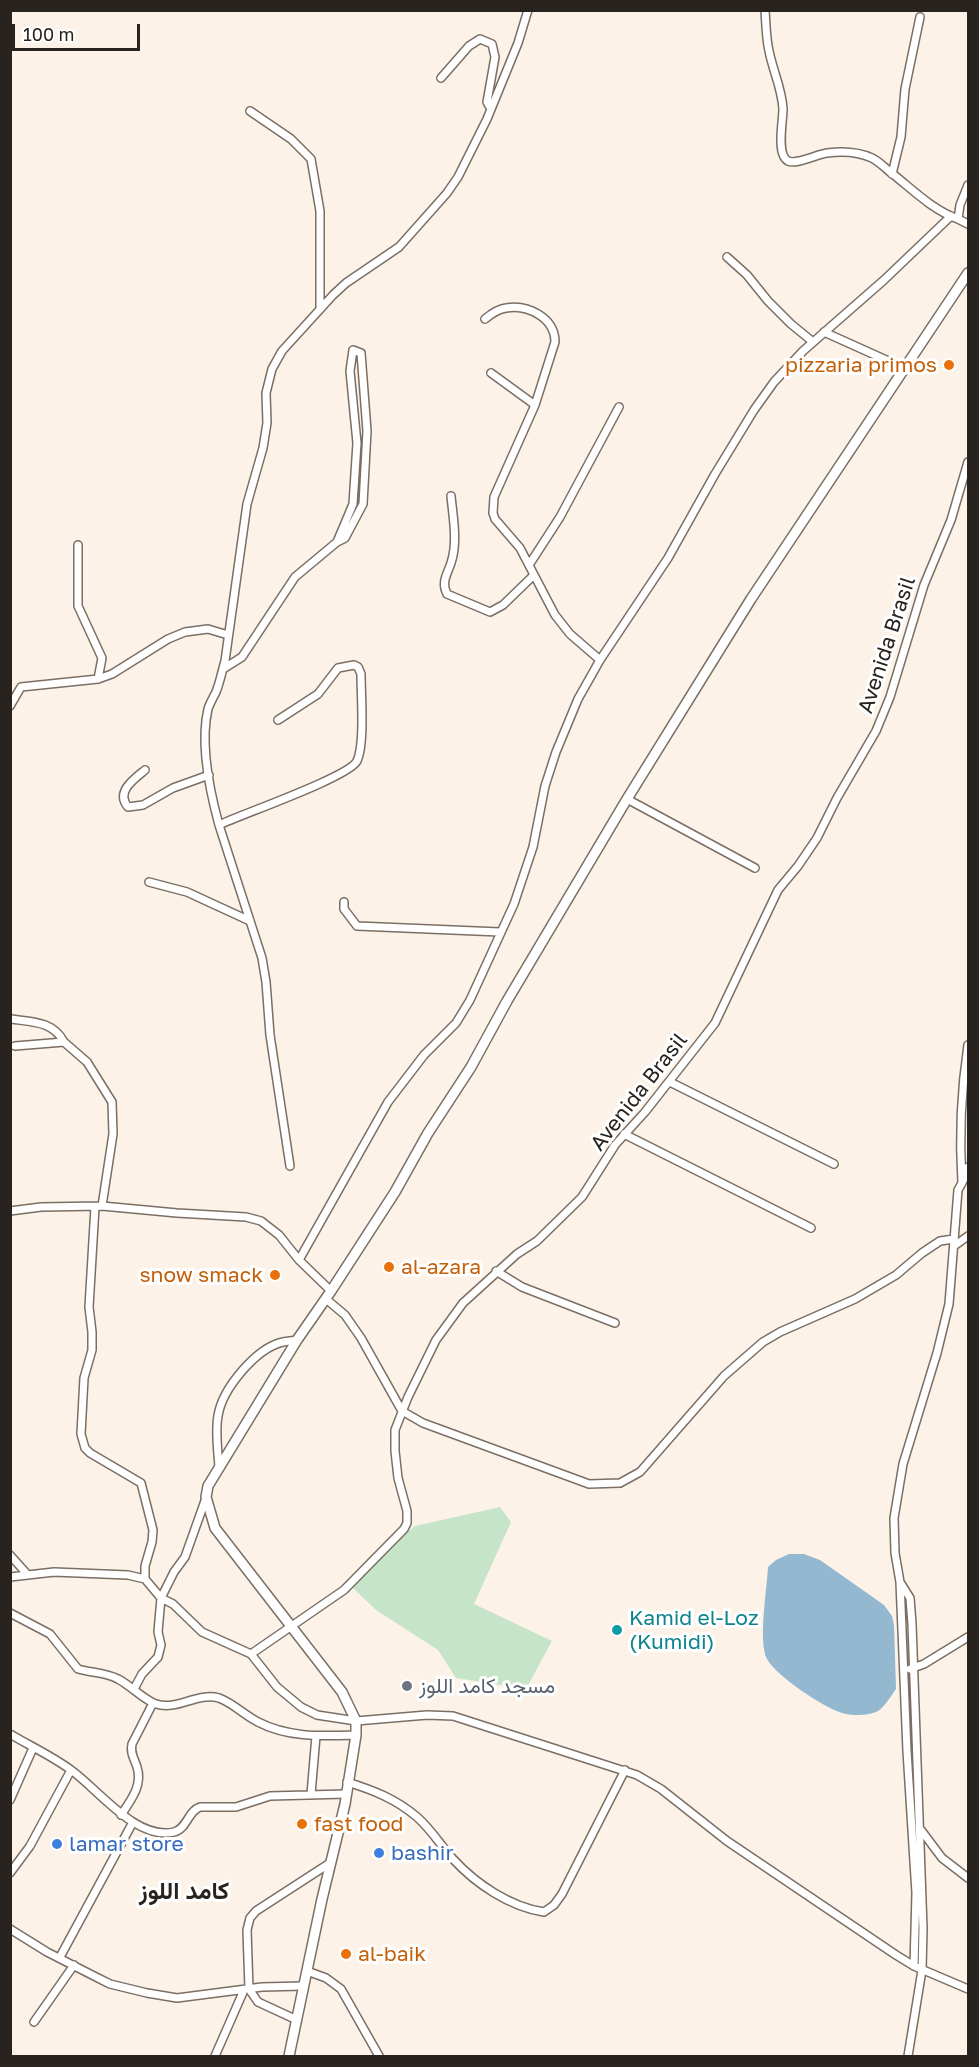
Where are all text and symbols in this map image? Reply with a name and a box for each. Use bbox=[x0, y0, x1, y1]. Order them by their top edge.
scale bar bbox=[15, 12, 142, 50]
text: 100 m bbox=[23, 23, 74, 45]
place label: pizzaria primos bbox=[785, 352, 937, 378]
marker: pizzaria primos bbox=[942, 358, 956, 372]
street label: Avenida Brasil bbox=[853, 573, 921, 717]
street label: Avenida Brasil bbox=[585, 1028, 693, 1156]
place label: al-azara bbox=[401, 1254, 481, 1280]
marker: al-azara bbox=[382, 1260, 396, 1274]
place label: snow smack bbox=[139, 1262, 263, 1288]
marker: snow smack bbox=[268, 1268, 282, 1282]
place label: Kamid el-Loz (Kumidi) bbox=[629, 1605, 759, 1655]
marker: Kamid el-Loz (Kumidi) bbox=[610, 1623, 624, 1637]
place label: مسجد كامد اللوز bbox=[419, 1673, 555, 1699]
marker: مسجد كامد اللوز bbox=[400, 1679, 414, 1693]
place label: fast food bbox=[314, 1811, 403, 1837]
marker: fast food bbox=[295, 1817, 309, 1831]
place label: lamar store bbox=[69, 1831, 184, 1857]
marker: lamar store bbox=[50, 1837, 64, 1851]
place label: bashir bbox=[391, 1840, 454, 1866]
marker: bashir bbox=[372, 1846, 386, 1860]
district label: كامد اللوز bbox=[139, 1877, 229, 1905]
place label: al-baik bbox=[358, 1941, 426, 1967]
marker: al-baik bbox=[339, 1947, 353, 1961]

